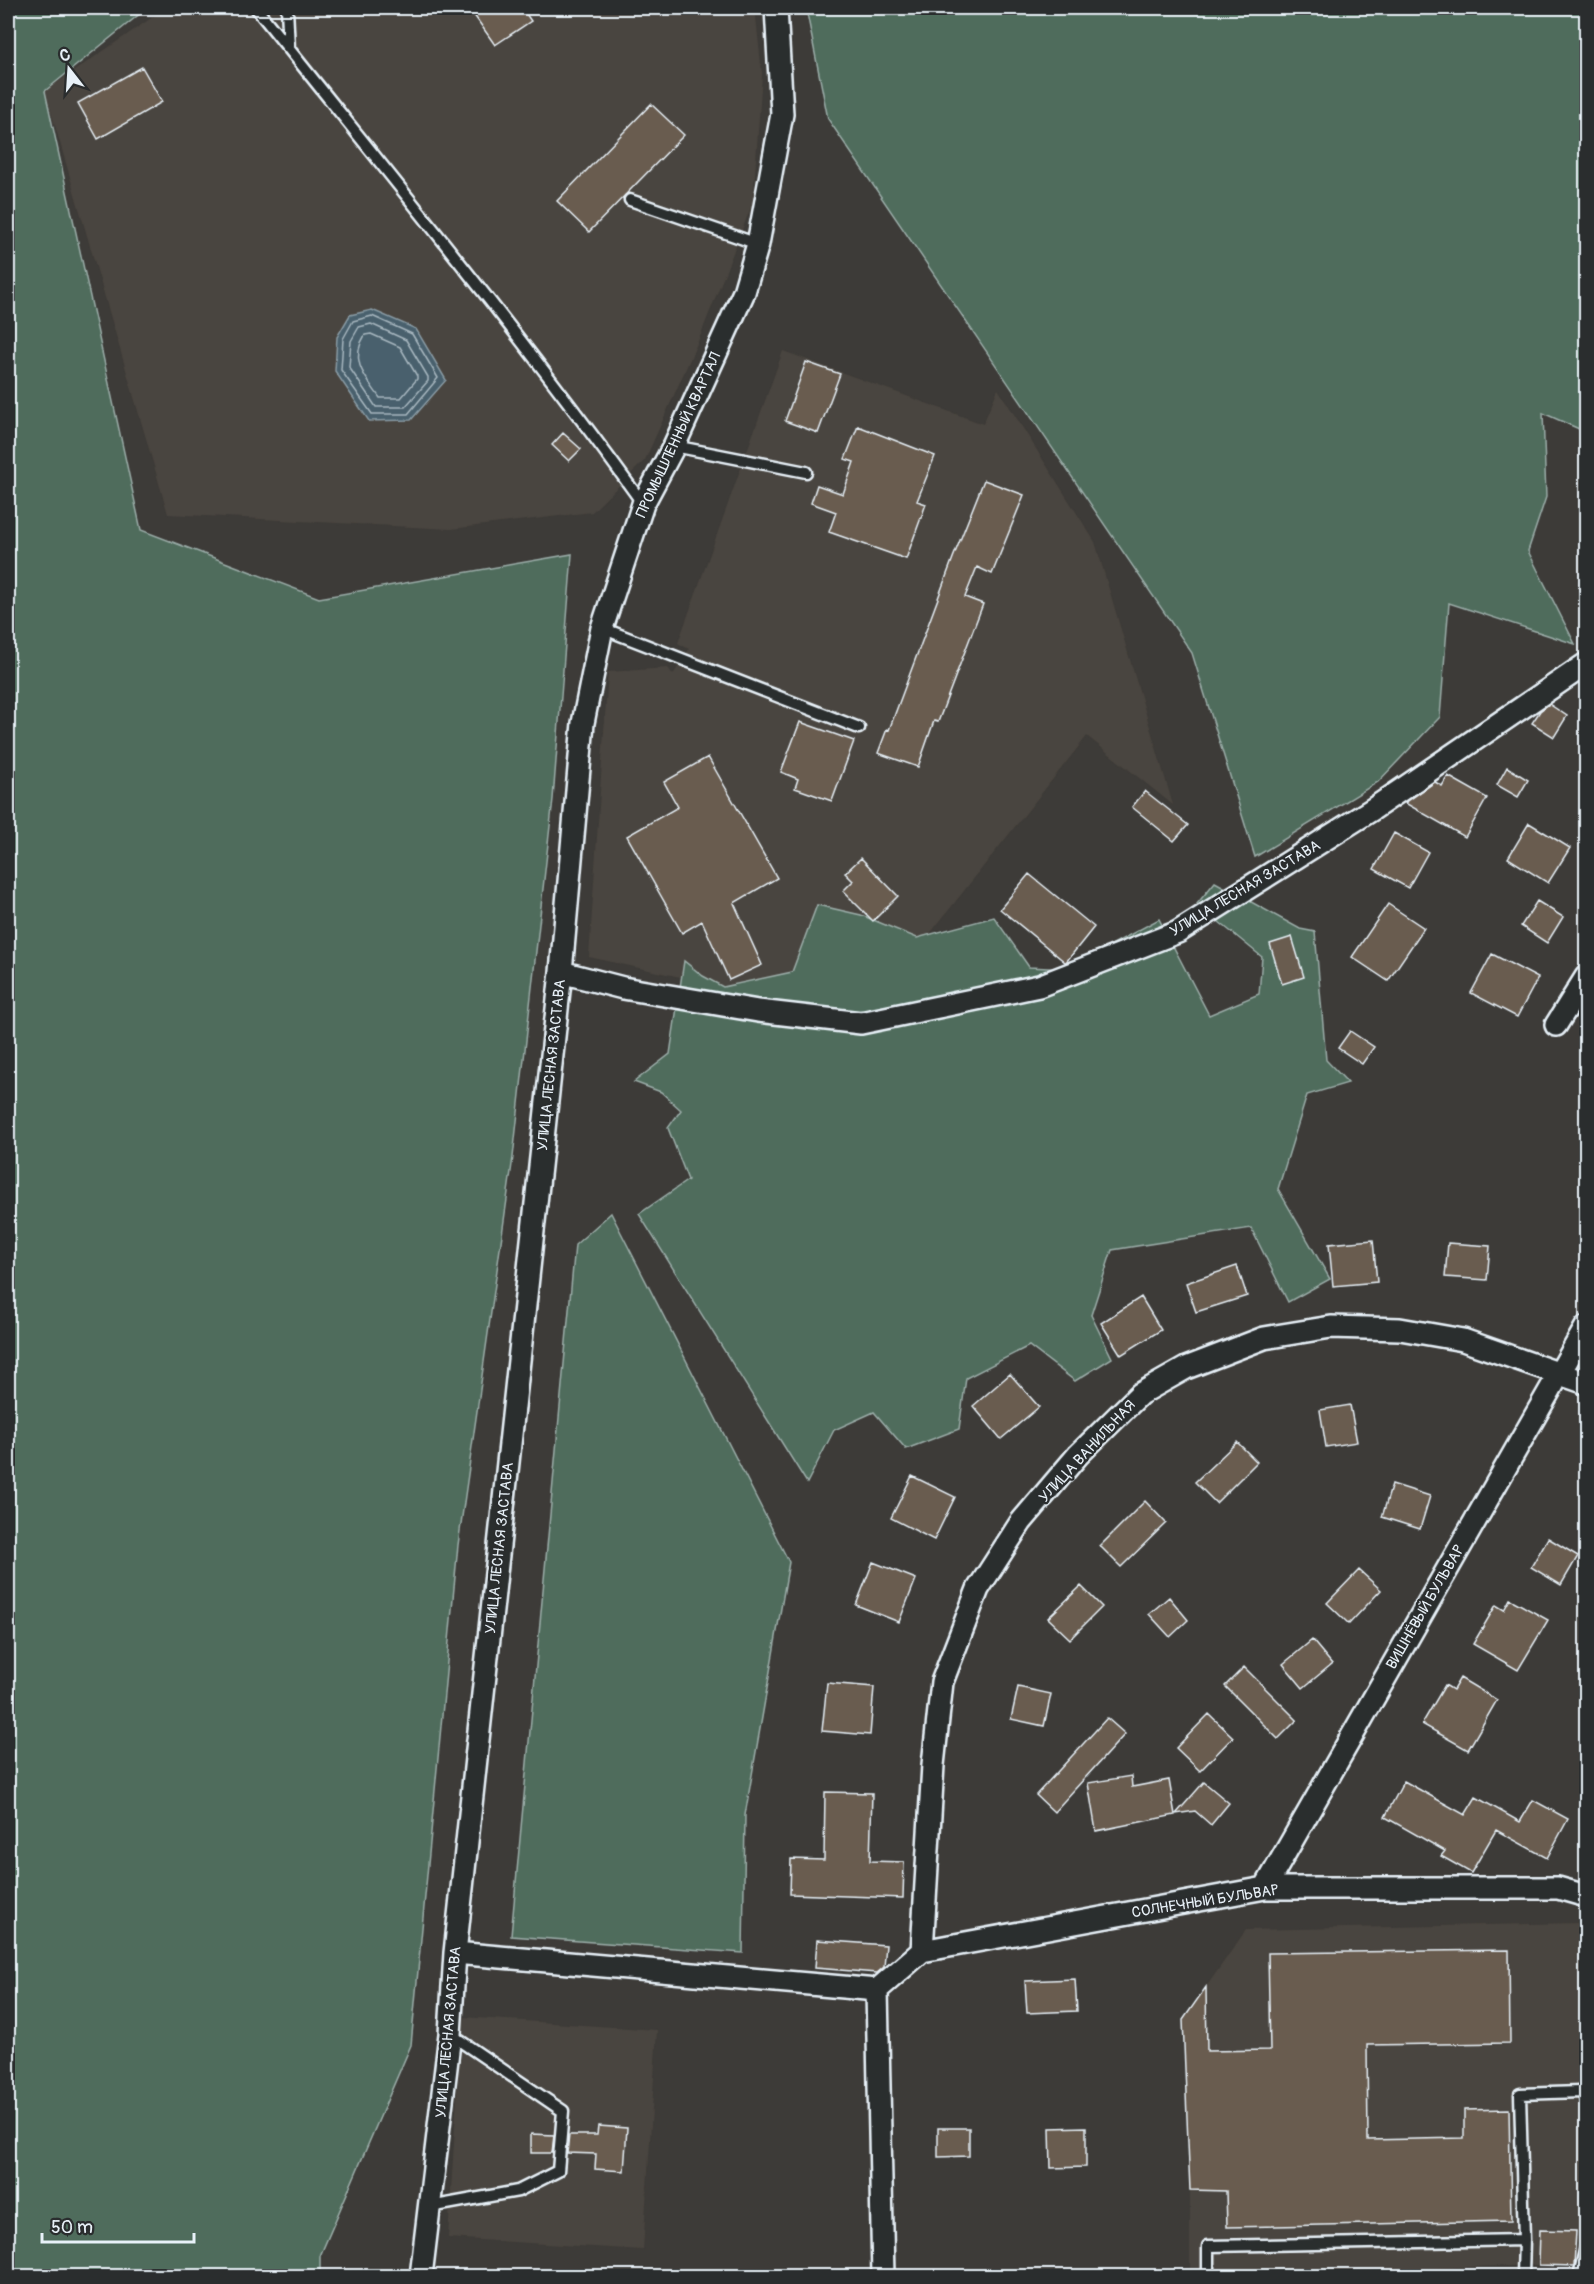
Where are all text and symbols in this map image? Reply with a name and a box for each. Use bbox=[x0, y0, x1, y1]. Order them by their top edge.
north arrow bbox=[39, 39, 99, 99]
text: С bbox=[57, 45, 73, 67]
street label: ПРОМЫШЛЕННЫЙ КВАРТАЛ bbox=[632, 349, 726, 521]
street label: УЛИЦА ЛЕСНАЯ ЗАСТАВА bbox=[1167, 836, 1324, 941]
street label: УЛИЦА ЛЕСНАЯ ЗАСТАВА bbox=[533, 978, 570, 1152]
street label: УЛИЦА ВАНИЛЬНАЯ bbox=[1035, 1396, 1140, 1507]
street label: УЛИЦА ЛЕСНАЯ ЗАСТАВА bbox=[481, 1461, 518, 1635]
street label: ВИШНЁВЫЙ БУЛЬВАР bbox=[1382, 1541, 1469, 1673]
street label: СОЛНЕЧНЫЙ БУЛЬВАР bbox=[1130, 1880, 1280, 1922]
street label: УЛИЦА ЛЕСНАЯ ЗАСТАВА bbox=[432, 1945, 465, 2119]
scale bar bbox=[42, 2206, 194, 2244]
text: 50 m bbox=[51, 2216, 93, 2239]

